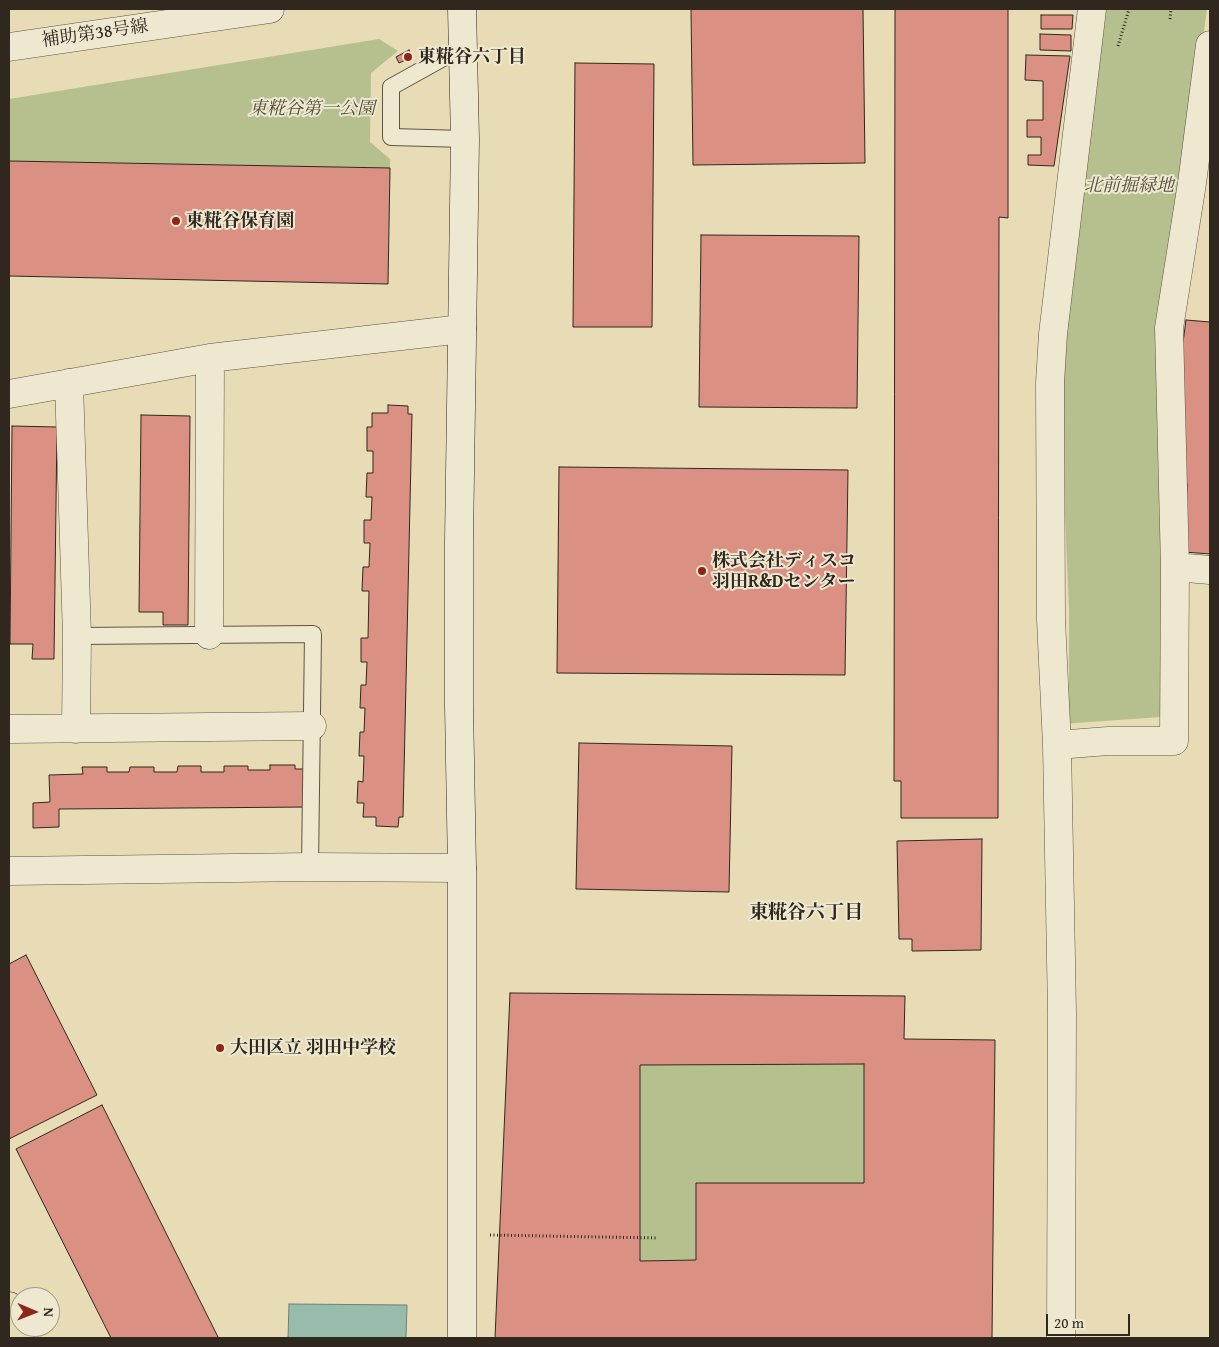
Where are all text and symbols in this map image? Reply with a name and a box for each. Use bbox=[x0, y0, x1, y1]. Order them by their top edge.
street label: 補助第38号線 bbox=[40, 16, 150, 52]
place label: 東糀谷六丁目 bbox=[418, 46, 526, 68]
marker: 東糀谷六丁目 bbox=[402, 51, 414, 63]
park label: 東糀谷第一公園 bbox=[249, 98, 375, 120]
park label: 北前掘緑地 bbox=[1084, 175, 1174, 197]
place label: 東糀谷保育園 bbox=[186, 210, 294, 232]
marker: 東糀谷保育園 bbox=[170, 215, 182, 227]
place label: 株式会社ディスコ 羽田R&Dセンター bbox=[712, 550, 856, 592]
marker: 株式会社ディスコ 羽田R&Dセンター bbox=[696, 565, 708, 577]
district label: 東糀谷六丁目 bbox=[749, 902, 863, 924]
place label: 大田区立 羽田中学校 bbox=[230, 1037, 396, 1059]
marker: 大田区立 羽田中学校 bbox=[214, 1042, 226, 1054]
north arrow bbox=[10, 1287, 60, 1337]
scale bar bbox=[1049, 1304, 1133, 1336]
text: N bbox=[39, 1307, 59, 1317]
text: 20 m bbox=[1054, 1312, 1084, 1333]

